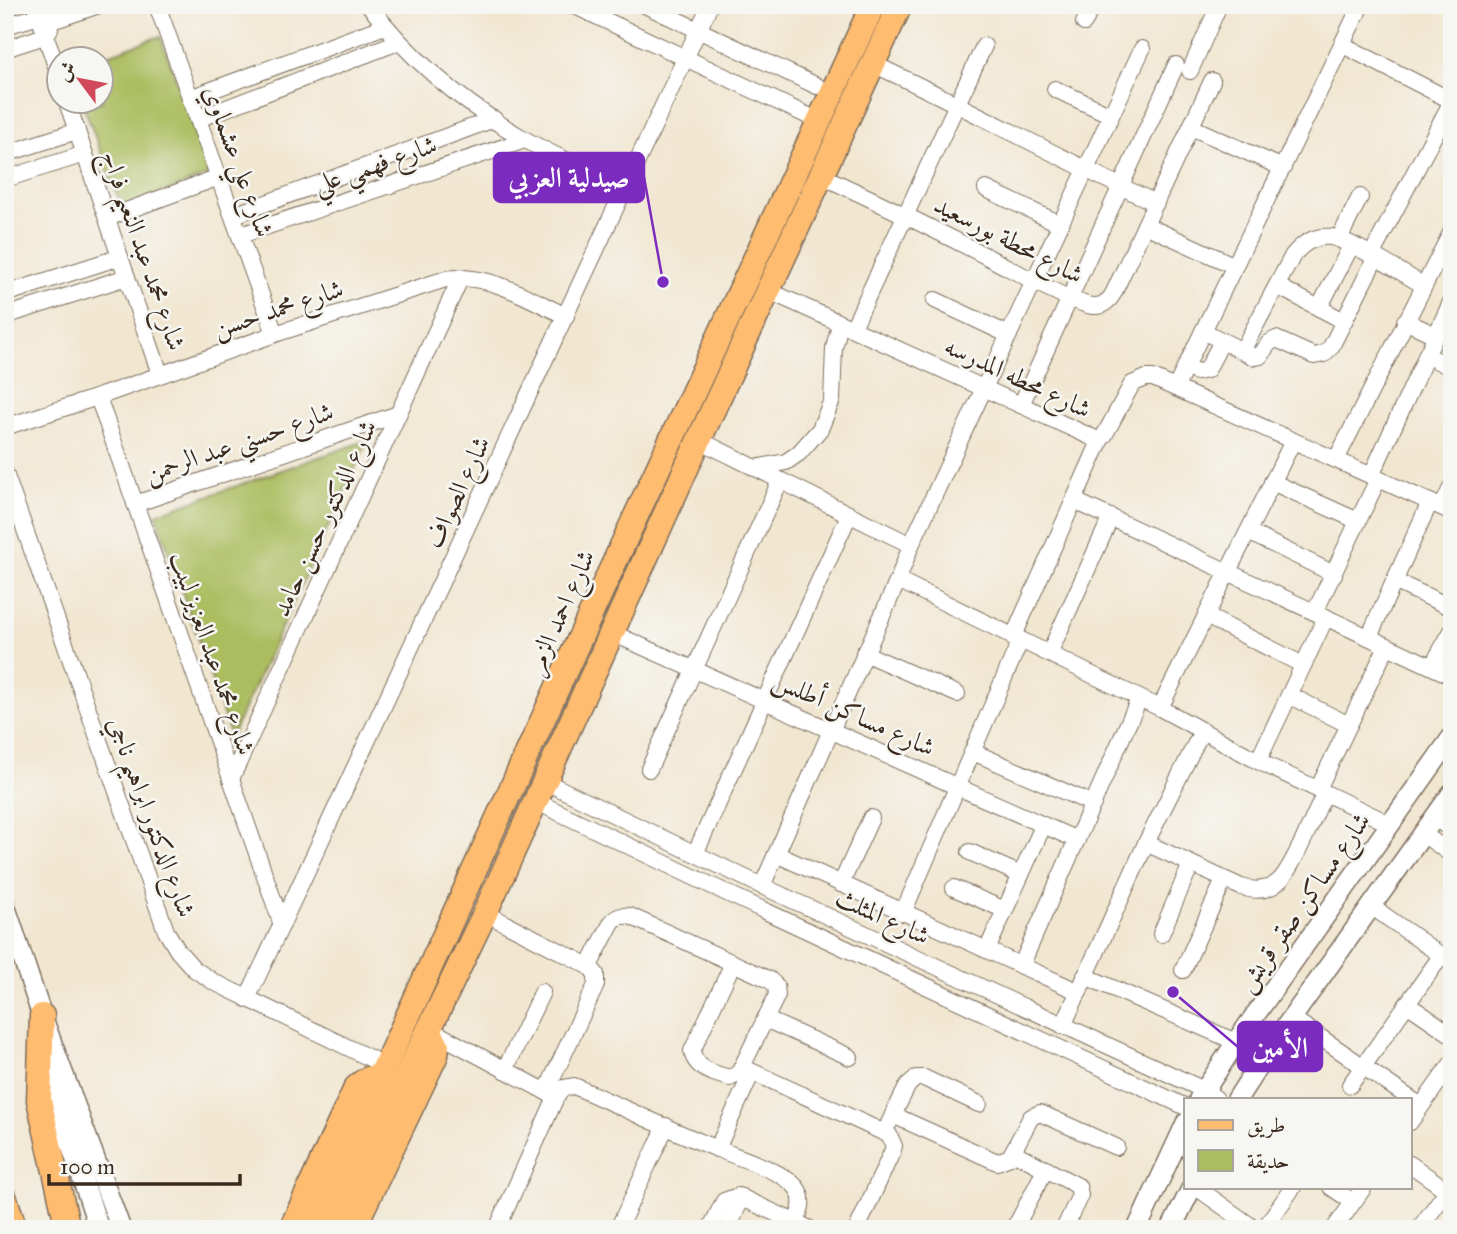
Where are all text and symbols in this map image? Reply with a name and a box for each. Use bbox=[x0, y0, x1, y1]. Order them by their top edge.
north arrow bbox=[46, 46, 116, 116]
text: ش bbox=[51, 57, 81, 85]
street label: شارع علي عشماوي bbox=[188, 81, 281, 244]
street label: شارع فهمي علي bbox=[309, 128, 444, 209]
street label: شارع محمد عبد النعيم فراج bbox=[85, 146, 193, 358]
callout: صيدلية العزبي bbox=[494, 153, 644, 202]
text: صيدلية العزبي bbox=[507, 160, 630, 200]
street label: شارع محطة بورسعيد bbox=[926, 188, 1089, 296]
street label: شارع محمد حسن bbox=[209, 272, 349, 350]
street label: شارع محطه المدرسه bbox=[937, 329, 1097, 430]
street label: شارع حسني عبد الرحمن bbox=[140, 395, 340, 497]
street label: شارع الدكتور حسن حامد bbox=[264, 414, 389, 624]
street label: شارع الصواف bbox=[417, 431, 502, 556]
street label: شارع احمد الزمر bbox=[518, 545, 607, 682]
street label: شارع محمد عبد العزيز لبيب bbox=[158, 547, 263, 761]
street label: شارع مساكن أطلس bbox=[765, 662, 941, 769]
street label: شارع الدكتور ابراهيم ناجي bbox=[91, 712, 203, 925]
street label: شارع مساكن صقر قريش bbox=[1229, 806, 1382, 1002]
street label: شارع المثلث bbox=[828, 880, 935, 957]
callout: الأمين bbox=[1238, 1022, 1322, 1071]
text: الأمين bbox=[1252, 1028, 1308, 1065]
legend bbox=[1184, 1098, 1412, 1188]
text: طريق bbox=[1247, 1112, 1285, 1138]
scale bar bbox=[49, 1143, 240, 1187]
text: حديقة bbox=[1247, 1148, 1290, 1174]
text: 100 m bbox=[60, 1154, 115, 1180]

